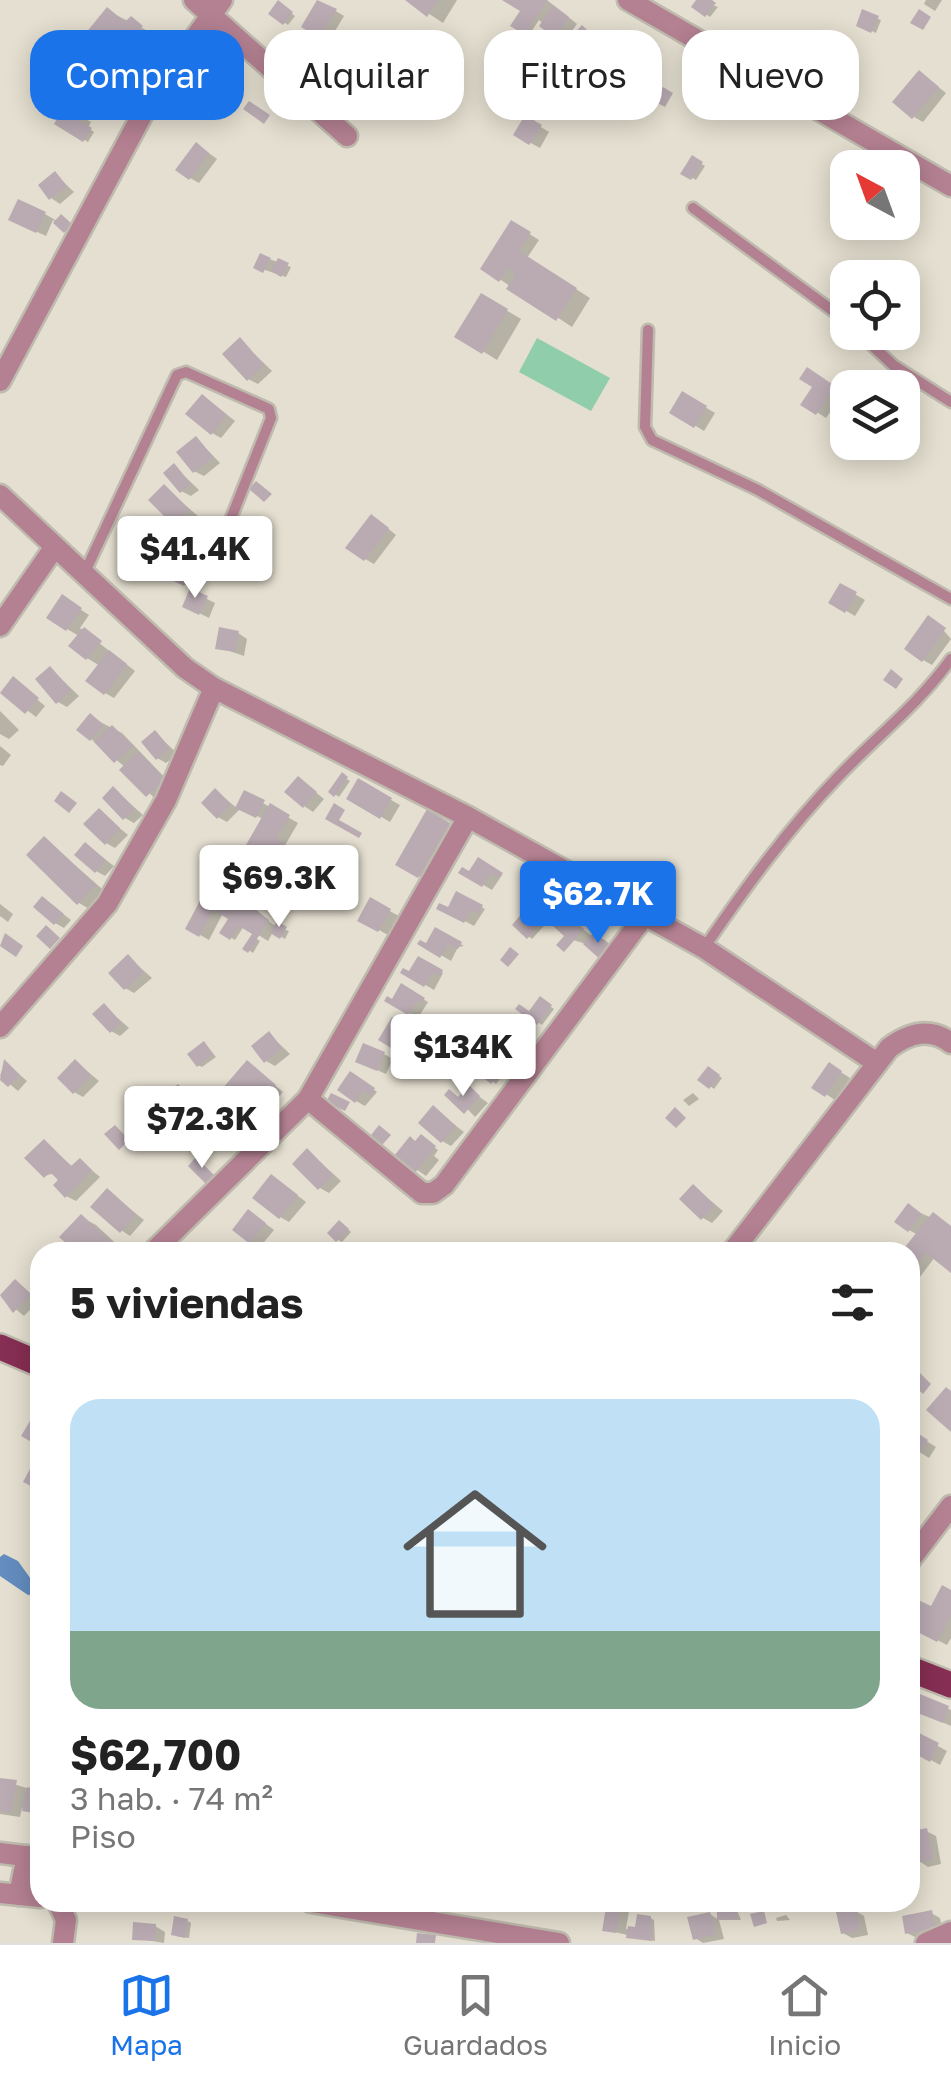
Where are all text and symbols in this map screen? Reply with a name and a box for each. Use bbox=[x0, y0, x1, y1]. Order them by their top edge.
chip: Comprar bbox=[30, 30, 244, 120]
chip: Alquilar bbox=[264, 30, 464, 120]
chip: Filtros bbox=[484, 30, 662, 120]
chip: Nuevo bbox=[682, 30, 859, 120]
north arrow bbox=[830, 150, 920, 240]
map controls bbox=[830, 150, 920, 460]
button: locate bbox=[830, 260, 920, 350]
button: layers bbox=[830, 370, 920, 460]
pin: $41.4K bbox=[114, 516, 276, 601]
text: $41.4K bbox=[139, 529, 251, 567]
pin: $69.3K bbox=[198, 845, 360, 930]
text: $69.3K bbox=[221, 858, 337, 896]
pin: $62.7K bbox=[517, 861, 679, 946]
text: $62.7K bbox=[542, 874, 654, 912]
pin: $134K bbox=[393, 1014, 533, 1099]
text: $134K bbox=[413, 1027, 513, 1065]
pin: $72.3K bbox=[121, 1086, 283, 1171]
text: $72.3K bbox=[146, 1099, 258, 1137]
icon: filters bbox=[825, 1275, 880, 1330]
text: 5 viviendas bbox=[70, 1277, 303, 1327]
icon: home bbox=[385, 1464, 565, 1644]
text: $62,700 bbox=[70, 1729, 241, 1779]
text: 3 hab. · 74 m² bbox=[70, 1779, 273, 1817]
text: Piso bbox=[70, 1817, 136, 1855]
tab: Mapa bbox=[110, 1968, 183, 2061]
tab: Guardados bbox=[403, 1968, 548, 2061]
tab: Inicio bbox=[768, 1968, 841, 2061]

